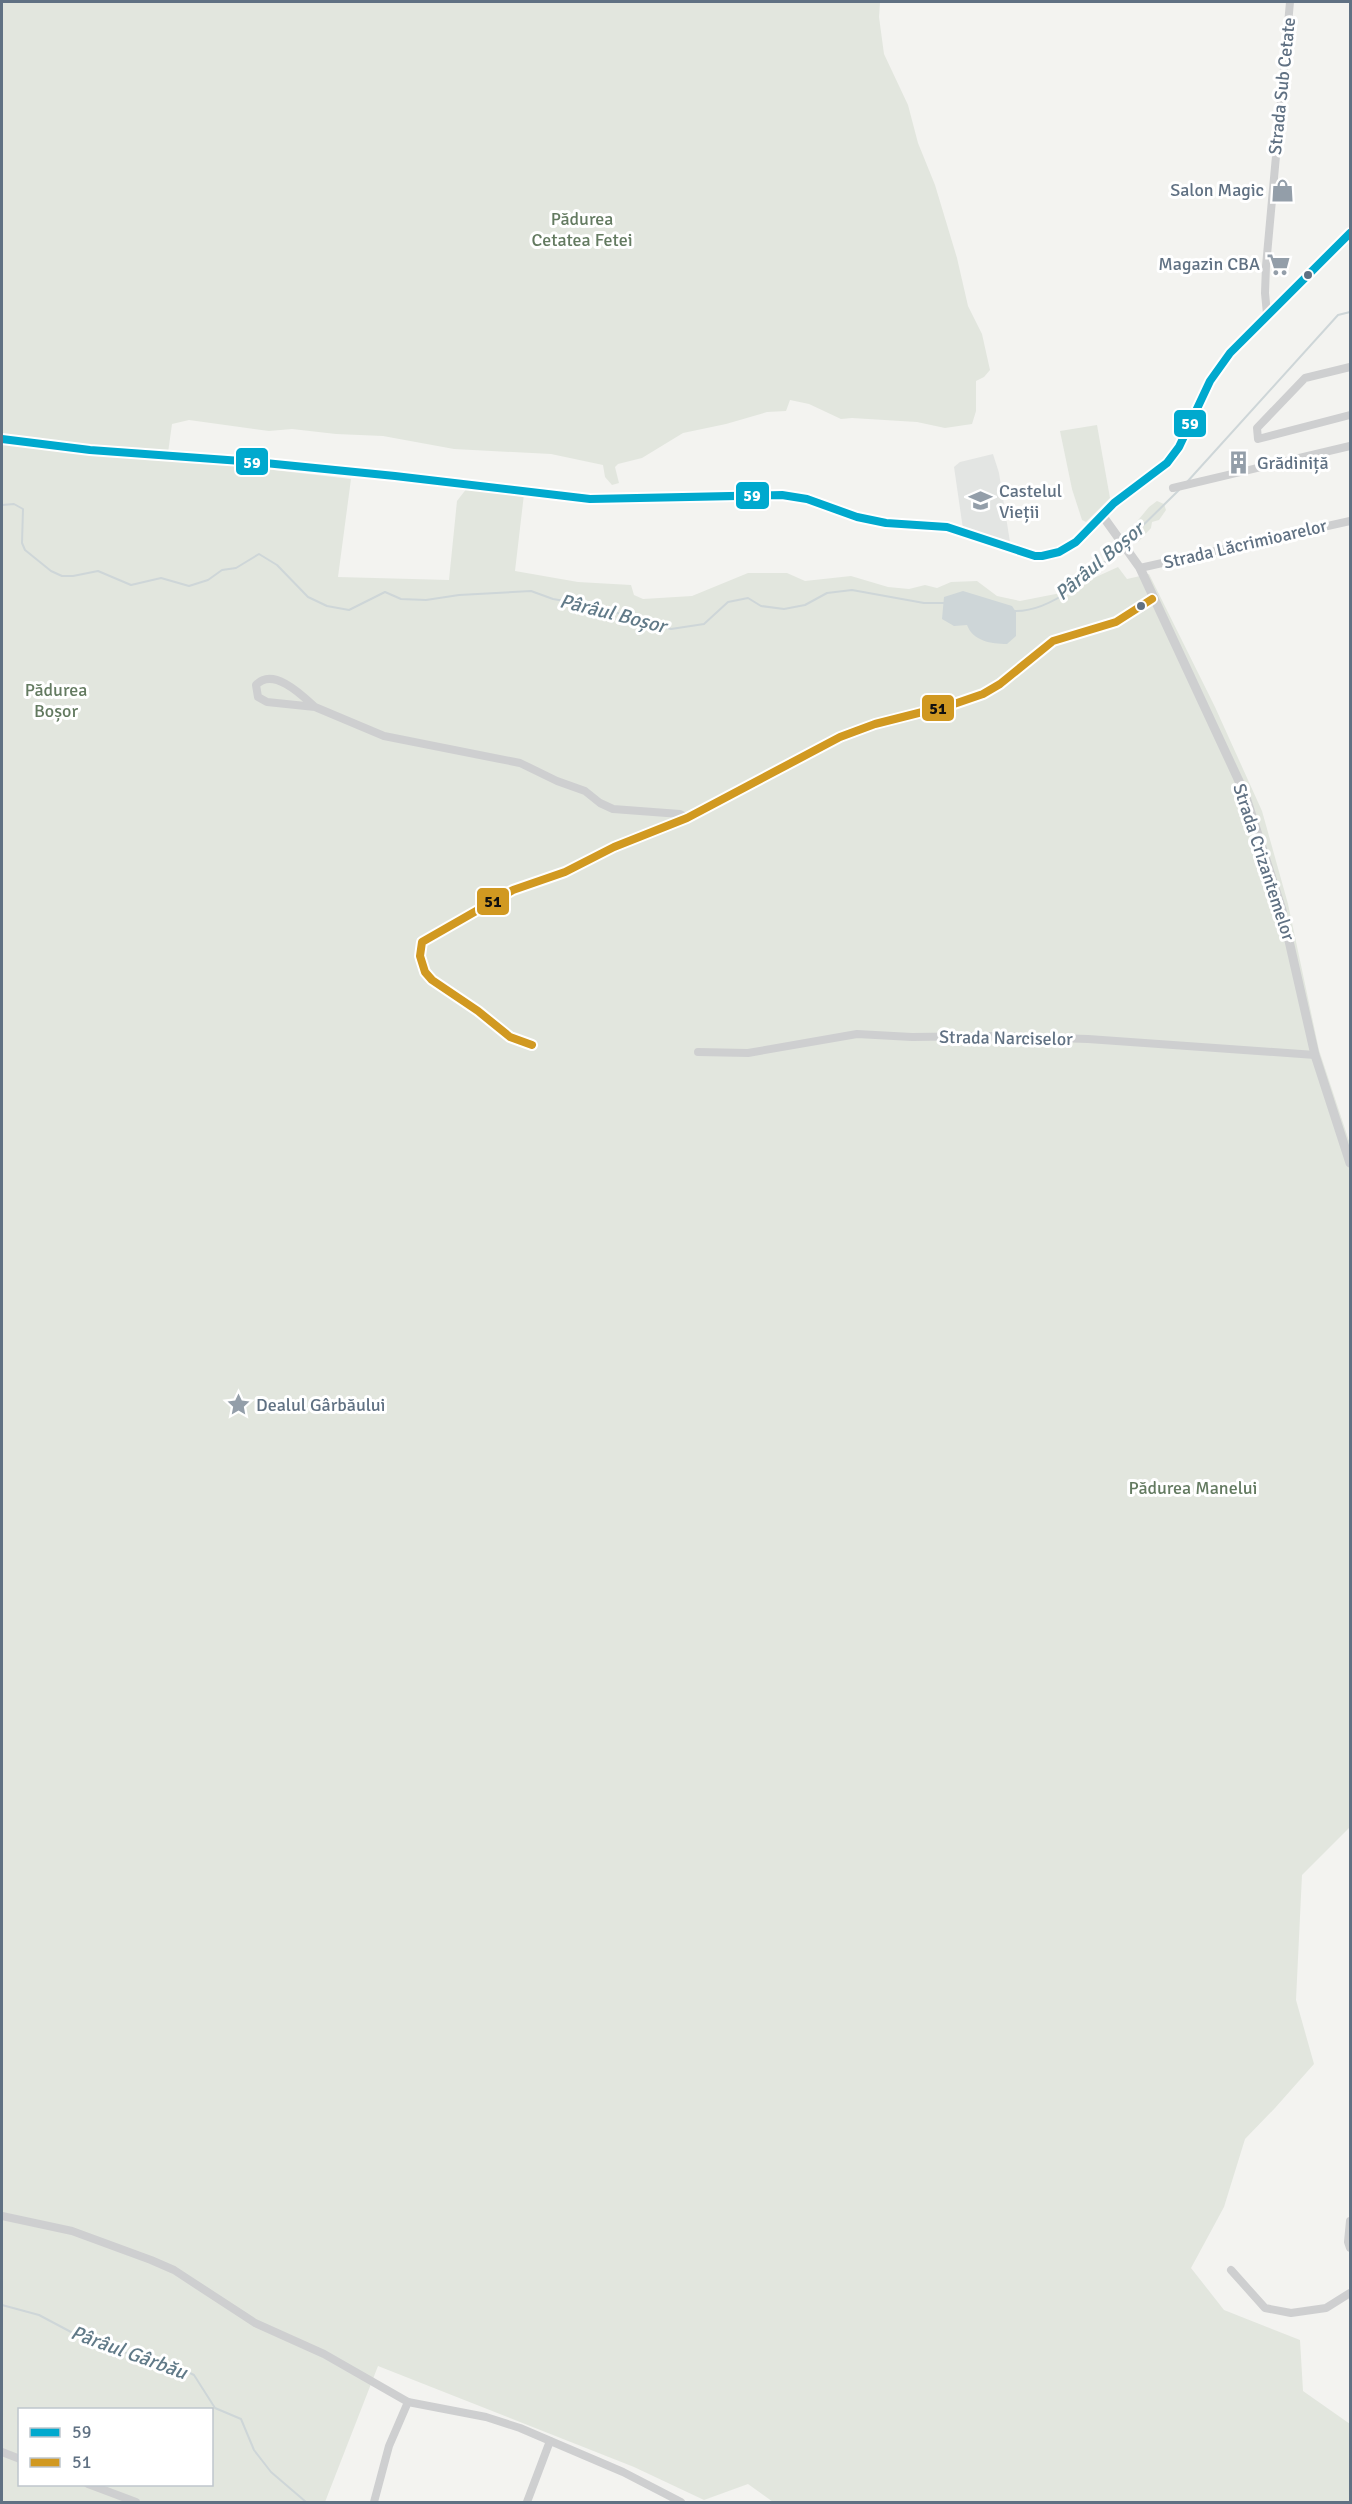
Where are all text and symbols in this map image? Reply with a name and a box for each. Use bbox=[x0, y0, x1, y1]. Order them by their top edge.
street label: Strada Sub Cetate bbox=[1264, 16, 1300, 156]
shop icon: Salon Magic bbox=[1269, 177, 1295, 203]
place label: Salon Magic bbox=[1170, 179, 1264, 201]
park label: Pădurea Cetatea Fetei bbox=[531, 208, 633, 251]
supermarket icon: Magazin CBA bbox=[1265, 251, 1291, 277]
place label: Magazin CBA bbox=[1158, 253, 1260, 275]
unlabelled marker bbox=[1302, 269, 1314, 281]
line badge: 59 bbox=[1173, 409, 1207, 438]
text: 59 bbox=[1181, 414, 1199, 434]
line badge: 59 bbox=[235, 447, 269, 476]
building icon: Grădiniță bbox=[1226, 450, 1252, 476]
place label: Grădiniță bbox=[1257, 452, 1329, 474]
text: 59 bbox=[243, 453, 261, 473]
place label: Castelul Vieții bbox=[999, 480, 1062, 523]
line badge: 59 bbox=[735, 481, 770, 510]
text: 59 bbox=[743, 486, 761, 506]
school or university icon: Castelul Vieții bbox=[968, 488, 994, 514]
street label: Strada Lăcrimioarelor bbox=[1161, 514, 1329, 574]
water label: Pârâul Boșor bbox=[1050, 515, 1151, 606]
water label: Pârâul Boșor bbox=[557, 588, 671, 639]
unlabelled marker bbox=[1135, 600, 1147, 612]
park label: Pădurea Boșor bbox=[25, 679, 87, 722]
line badge: 51 bbox=[921, 694, 955, 722]
text: 51 bbox=[929, 699, 947, 719]
street label: Strada Crizantemelor bbox=[1228, 781, 1300, 944]
line badge: 51 bbox=[476, 887, 510, 916]
text: 51 bbox=[484, 892, 502, 912]
street label: Strada Narciselor bbox=[939, 1026, 1073, 1050]
place icon: Dealul Gârbăului bbox=[225, 1392, 251, 1418]
place label: Dealul Gârbăului bbox=[256, 1394, 386, 1416]
park label: Pădurea Manelui bbox=[1129, 1477, 1257, 1499]
water label: Pârâul Gârbău bbox=[67, 2320, 191, 2385]
legend bbox=[18, 2408, 213, 2486]
text: 59 bbox=[72, 2421, 91, 2443]
text: 51 bbox=[72, 2451, 91, 2473]

